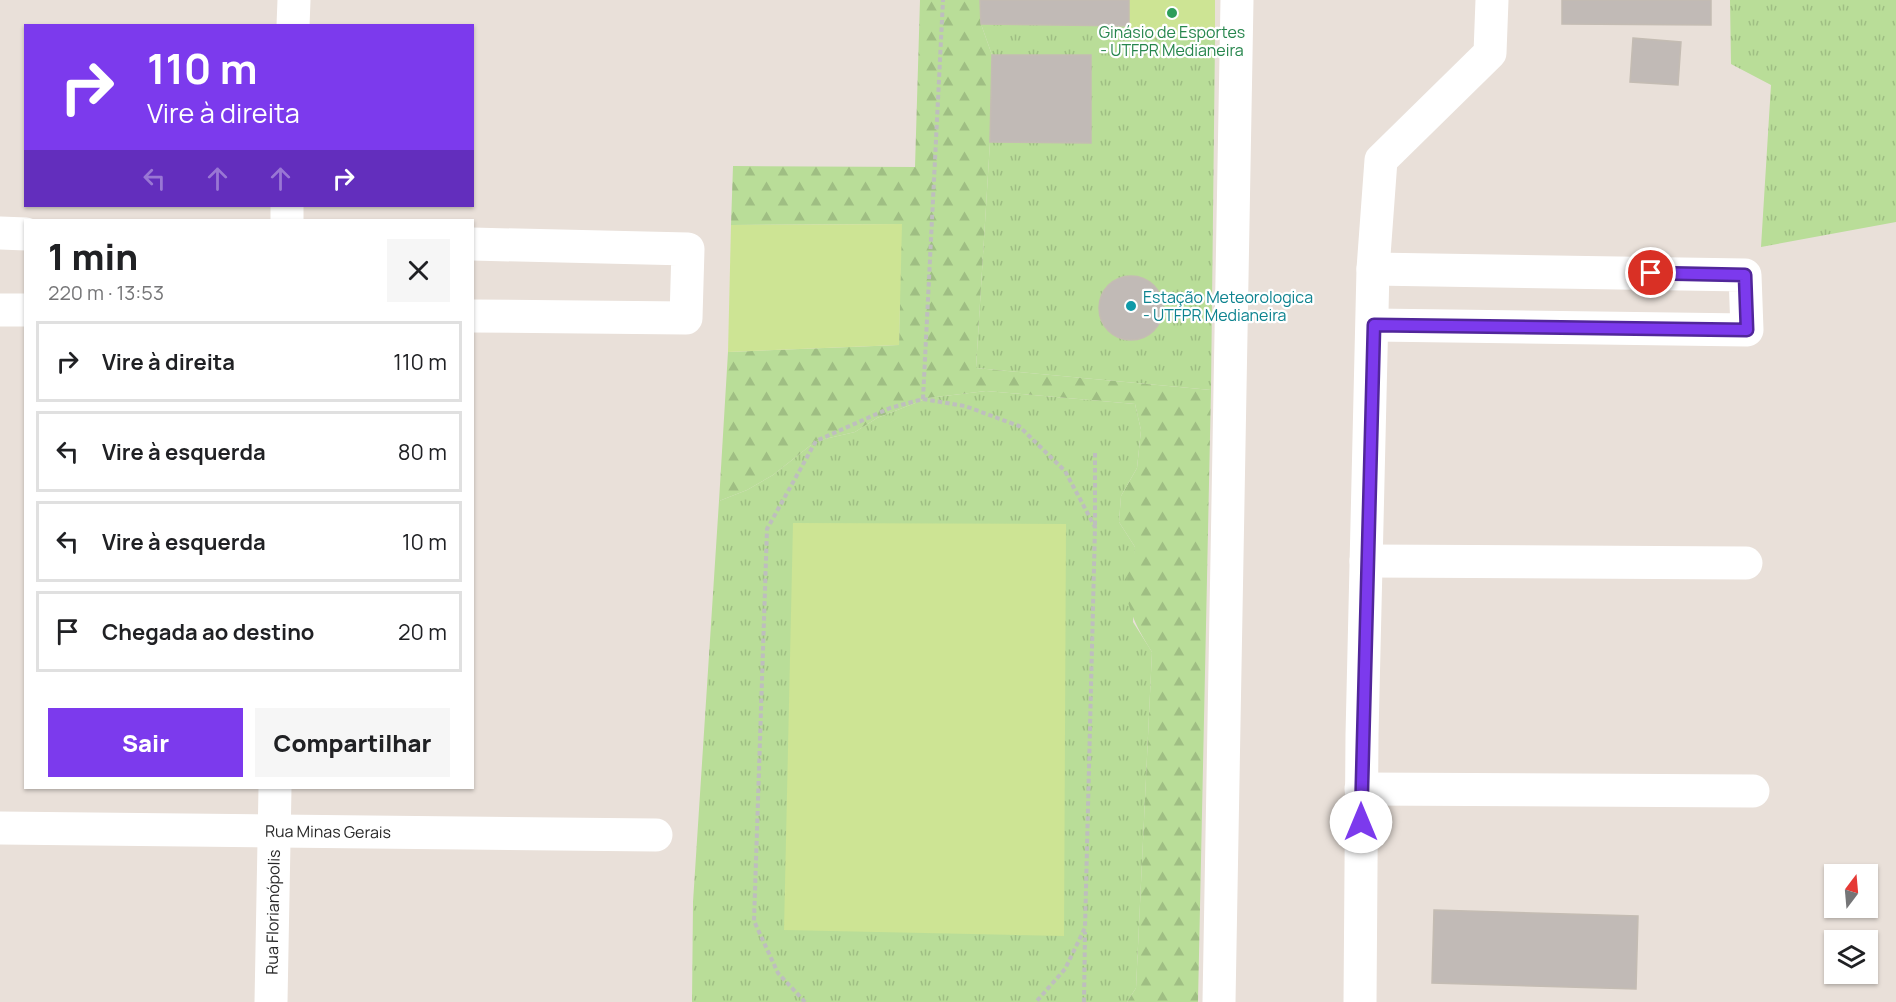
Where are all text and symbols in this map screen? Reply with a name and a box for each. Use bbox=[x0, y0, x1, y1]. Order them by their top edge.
marker: Ginásio de Esportes - UTFPR Medianeira bbox=[1165, 6, 1179, 20]
place label: Ginásio de Esportes - UTFPR Medianeira bbox=[1099, 21, 1245, 61]
text: 110 m bbox=[147, 39, 258, 97]
icon: right bbox=[48, 48, 126, 126]
text: Vire à direita bbox=[147, 94, 300, 131]
icon: left bbox=[138, 162, 171, 195]
icon: ahead bbox=[201, 162, 234, 195]
icon: ahead bbox=[264, 162, 297, 195]
icon: right bbox=[327, 162, 360, 195]
text: 1 min bbox=[48, 232, 138, 281]
button: close bbox=[387, 239, 450, 302]
pin bbox=[1625, 247, 1676, 298]
icon: arrive bbox=[1634, 256, 1667, 289]
text: 220 m · 13:53 bbox=[48, 279, 164, 306]
place label: Estação Meteorologica - UTFPR Medianeira bbox=[1143, 286, 1313, 326]
marker: Estação Meteorologica - UTFPR Medianeira bbox=[1124, 299, 1138, 313]
icon: right bbox=[51, 345, 84, 378]
text: Vire à direita bbox=[102, 347, 235, 377]
text: 110 m bbox=[393, 347, 447, 377]
icon: left bbox=[51, 435, 84, 468]
text: Vire à esquerda bbox=[102, 437, 266, 467]
text: 80 m bbox=[398, 437, 447, 467]
icon: left bbox=[51, 525, 84, 558]
text: Vire à esquerda bbox=[102, 527, 266, 557]
text: 10 m bbox=[402, 527, 447, 557]
icon: arrive bbox=[51, 615, 84, 648]
text: Chegada ao destino bbox=[102, 617, 314, 647]
text: 20 m bbox=[398, 617, 447, 647]
button: Sair bbox=[48, 708, 243, 777]
button: Compartilhar bbox=[255, 708, 450, 777]
position arrow bbox=[1329, 790, 1393, 854]
street label: Rua Minas Gerais bbox=[265, 820, 391, 843]
street label: Rua Florianópolis bbox=[261, 849, 285, 975]
north arrow bbox=[1824, 864, 1878, 918]
map controls bbox=[1824, 864, 1878, 984]
button: layers bbox=[1824, 930, 1878, 984]

